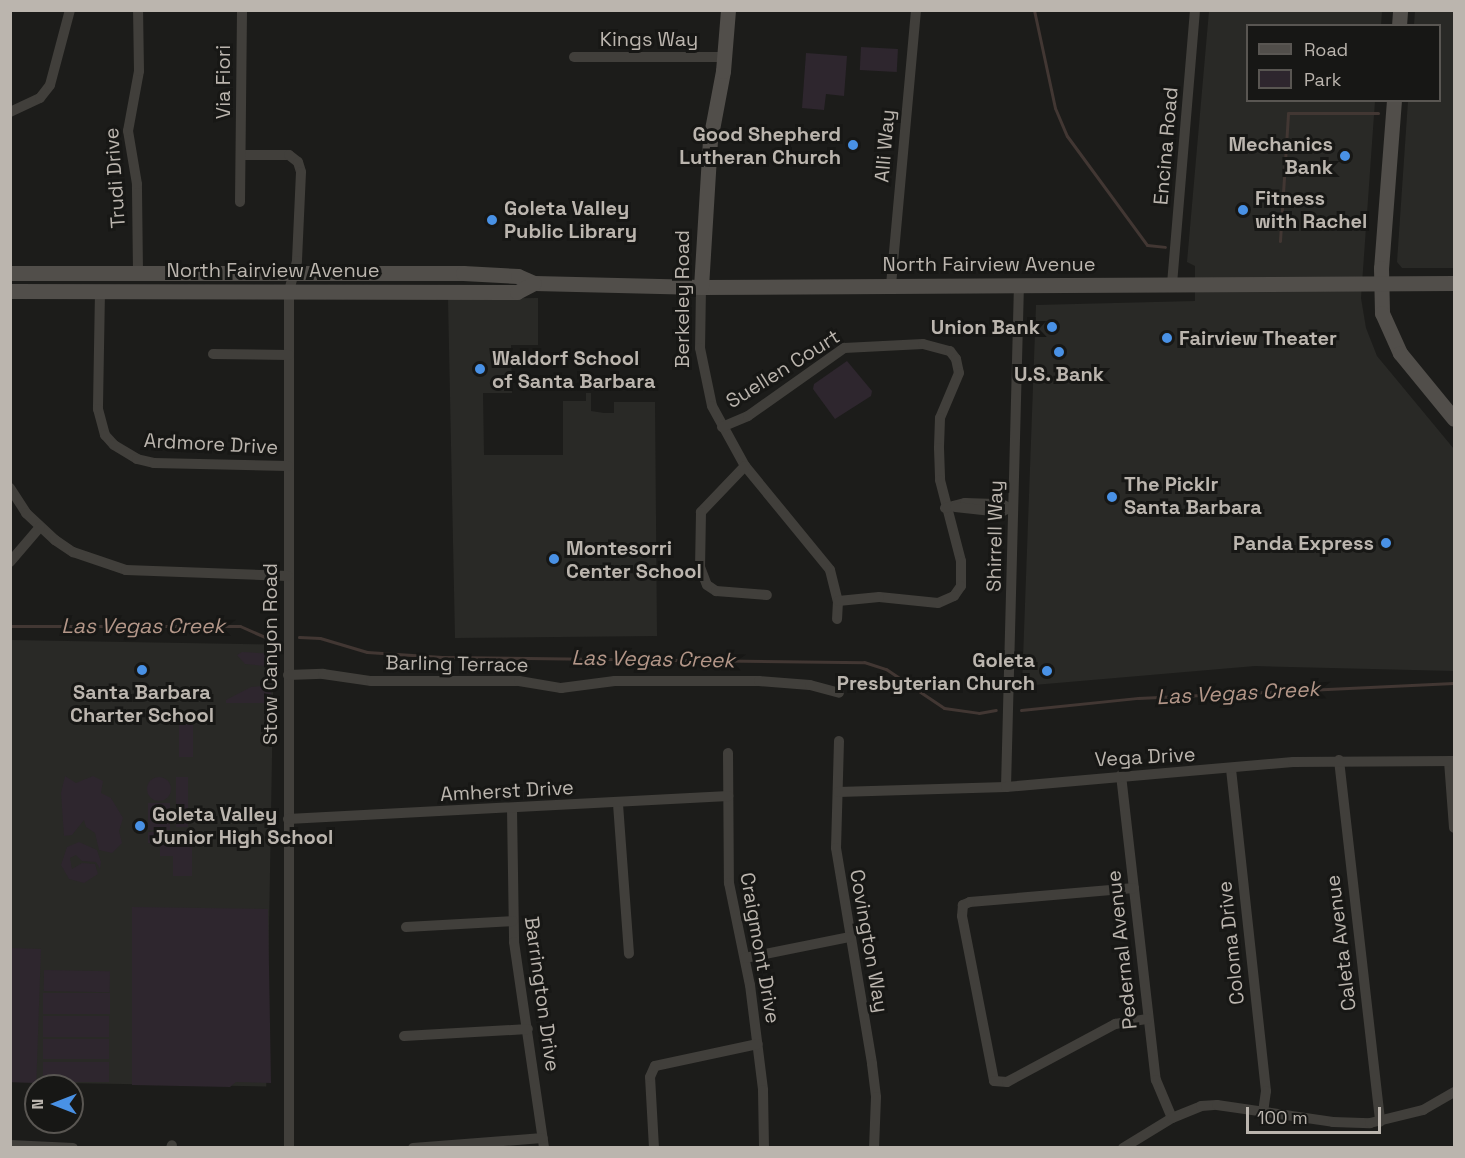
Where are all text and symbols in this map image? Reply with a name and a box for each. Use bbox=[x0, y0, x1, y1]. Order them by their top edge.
legend bbox=[1246, 24, 1441, 102]
street label: Kings Way bbox=[600, 27, 698, 51]
text: Road bbox=[1304, 38, 1348, 61]
street label: Via Fiori bbox=[211, 45, 235, 119]
text: Park bbox=[1304, 68, 1341, 91]
street label: Encina Road bbox=[1149, 86, 1183, 206]
street label: Alli Way bbox=[870, 108, 900, 184]
place label: Good Shepherd Lutheran Church bbox=[679, 122, 841, 169]
street label: Trudi Drive bbox=[100, 127, 130, 229]
place label: Mechanics Bank bbox=[1228, 132, 1333, 179]
marker: Good Shepherd Lutheran Church bbox=[846, 138, 860, 152]
marker: Mechanics Bank bbox=[1338, 149, 1352, 163]
place label: Fitness with Rachel bbox=[1255, 186, 1367, 233]
place label: Goleta Valley Public Library bbox=[504, 196, 637, 243]
marker: Fitness with Rachel bbox=[1236, 203, 1250, 217]
marker: Goleta Valley Public Library bbox=[485, 213, 499, 227]
street label: Berkeley Road bbox=[670, 230, 694, 368]
street label: North Fairview Avenue bbox=[882, 252, 1096, 276]
street label: North Fairview Avenue bbox=[166, 258, 380, 282]
place label: Union Bank bbox=[931, 315, 1040, 339]
marker: Union Bank bbox=[1045, 320, 1059, 334]
street label: Suellen Court bbox=[722, 324, 844, 414]
place label: Fairview Theater bbox=[1179, 326, 1338, 350]
marker: Fairview Theater bbox=[1160, 331, 1174, 345]
marker: U.S. Bank bbox=[1052, 345, 1066, 359]
place label: Waldorf School of Santa Barbara bbox=[492, 346, 656, 393]
marker: Waldorf School of Santa Barbara bbox=[473, 362, 487, 376]
place label: U.S. Bank bbox=[1014, 362, 1104, 386]
street label: Ardmore Drive bbox=[143, 429, 279, 459]
place label: The Picklr Santa Barbara bbox=[1124, 473, 1262, 520]
street label: Shirrell Way bbox=[982, 480, 1008, 592]
marker: The Picklr Santa Barbara bbox=[1105, 490, 1119, 504]
place label: Panda Express bbox=[1233, 531, 1374, 555]
place label: Montesorri Center School bbox=[566, 536, 702, 583]
marker: Panda Express bbox=[1379, 536, 1393, 550]
marker: Montesorri Center School bbox=[547, 552, 561, 566]
street label: Stow Canyon Road bbox=[258, 563, 282, 745]
water label: Las Vegas Creek bbox=[61, 613, 225, 639]
water label: Las Vegas Creek bbox=[571, 645, 735, 673]
place label: Goleta Presbyterian Church bbox=[837, 648, 1035, 695]
street label: Barling Terrace bbox=[385, 651, 529, 677]
marker: Santa Barbara Charter School bbox=[135, 663, 149, 677]
marker: Goleta Presbyterian Church bbox=[1040, 664, 1054, 678]
water label: Las Vegas Creek bbox=[1156, 676, 1320, 710]
place label: Santa Barbara Charter School bbox=[70, 680, 214, 727]
street label: Vega Drive bbox=[1094, 742, 1196, 772]
street label: Amherst Drive bbox=[440, 776, 574, 806]
place label: Goleta Valley Junior High School bbox=[152, 802, 333, 849]
marker: Goleta Valley Junior High School bbox=[133, 819, 147, 833]
street label: Covington Way bbox=[845, 868, 893, 1014]
street label: Pedernal Avenue bbox=[1102, 869, 1142, 1031]
street label: Craigmont Drive bbox=[735, 871, 785, 1025]
street label: Caleta Avenue bbox=[1321, 873, 1361, 1013]
street label: Coloma Drive bbox=[1213, 880, 1249, 1006]
street label: Barrington Drive bbox=[519, 915, 565, 1073]
north arrow bbox=[24, 1074, 84, 1134]
scale bar bbox=[1249, 1095, 1384, 1133]
text: N bbox=[27, 1099, 48, 1109]
text: 100 m bbox=[1257, 1106, 1308, 1129]

